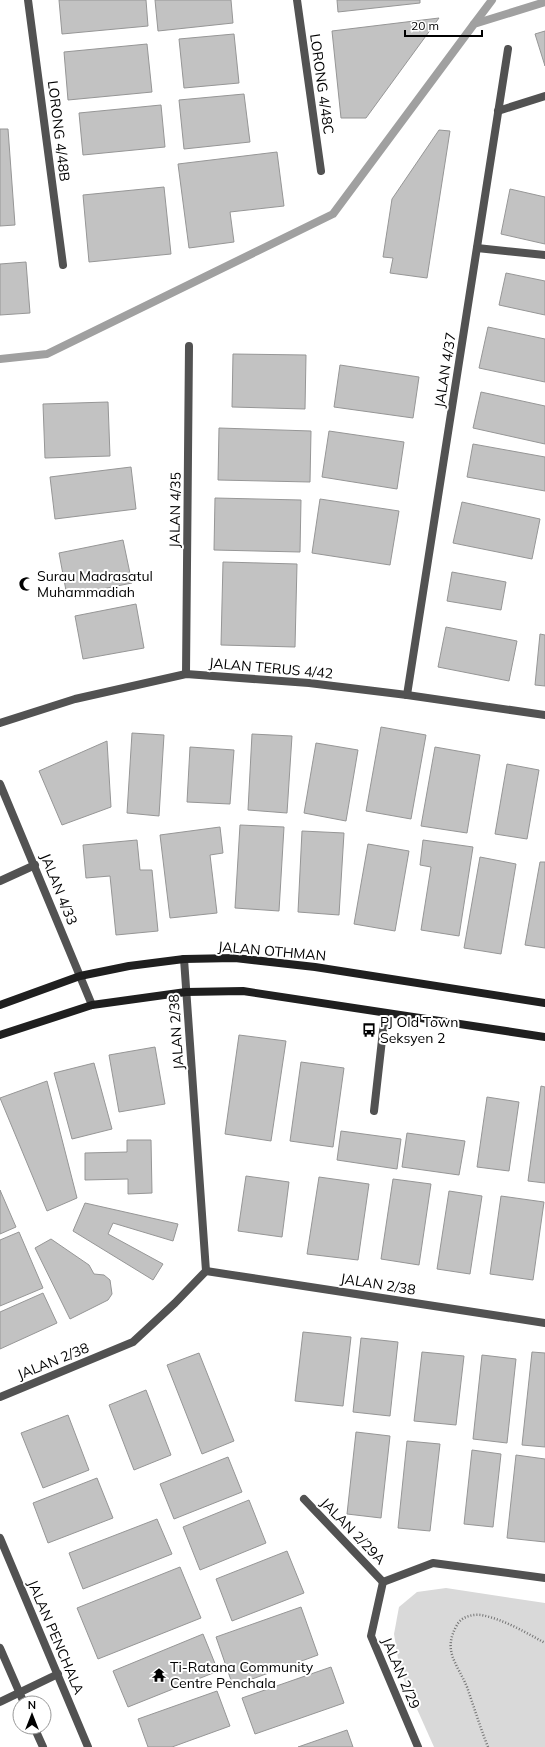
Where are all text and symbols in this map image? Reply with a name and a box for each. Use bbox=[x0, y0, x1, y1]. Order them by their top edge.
scale bar bbox=[405, 12, 482, 38]
text: 20 m bbox=[411, 18, 439, 33]
street label: LORONG 4/48C bbox=[306, 32, 338, 136]
street label: LORONG 4/48B bbox=[44, 80, 74, 182]
street label: JALAN 4/37 bbox=[430, 331, 460, 409]
street label: JALAN 4/35 bbox=[165, 472, 185, 548]
place label: Surau Madrasatul Muhammadiah bbox=[37, 567, 153, 601]
mosque icon: Surau Madrasatul Muhammadiah bbox=[18, 576, 34, 592]
street label: JALAN TERUS 4/42 bbox=[208, 654, 334, 682]
street label: JALAN 4/33 bbox=[36, 850, 82, 928]
street label: JALAN OTHMAN bbox=[217, 937, 327, 965]
street label: JALAN 2/38 bbox=[164, 994, 188, 1070]
place label: PJ Old Town Seksyen 2 bbox=[380, 1013, 458, 1047]
bus stop icon: PJ Old Town Seksyen 2 bbox=[361, 1022, 377, 1038]
street label: JALAN 2/38 bbox=[339, 1269, 417, 1299]
street label: JALAN 2/38 bbox=[14, 1338, 92, 1384]
street label: JALAN 2/29A bbox=[317, 1494, 390, 1569]
street label: JALAN PENCHALA bbox=[24, 1577, 89, 1698]
street label: JALAN 2/29 bbox=[378, 1635, 424, 1711]
place label: Ti-Ratana Community Centre Penchala bbox=[170, 1658, 314, 1692]
temple icon: Ti-Ratana Community Centre Penchala bbox=[151, 1667, 167, 1683]
north arrow bbox=[12, 1695, 52, 1735]
text: N bbox=[28, 1698, 36, 1712]

